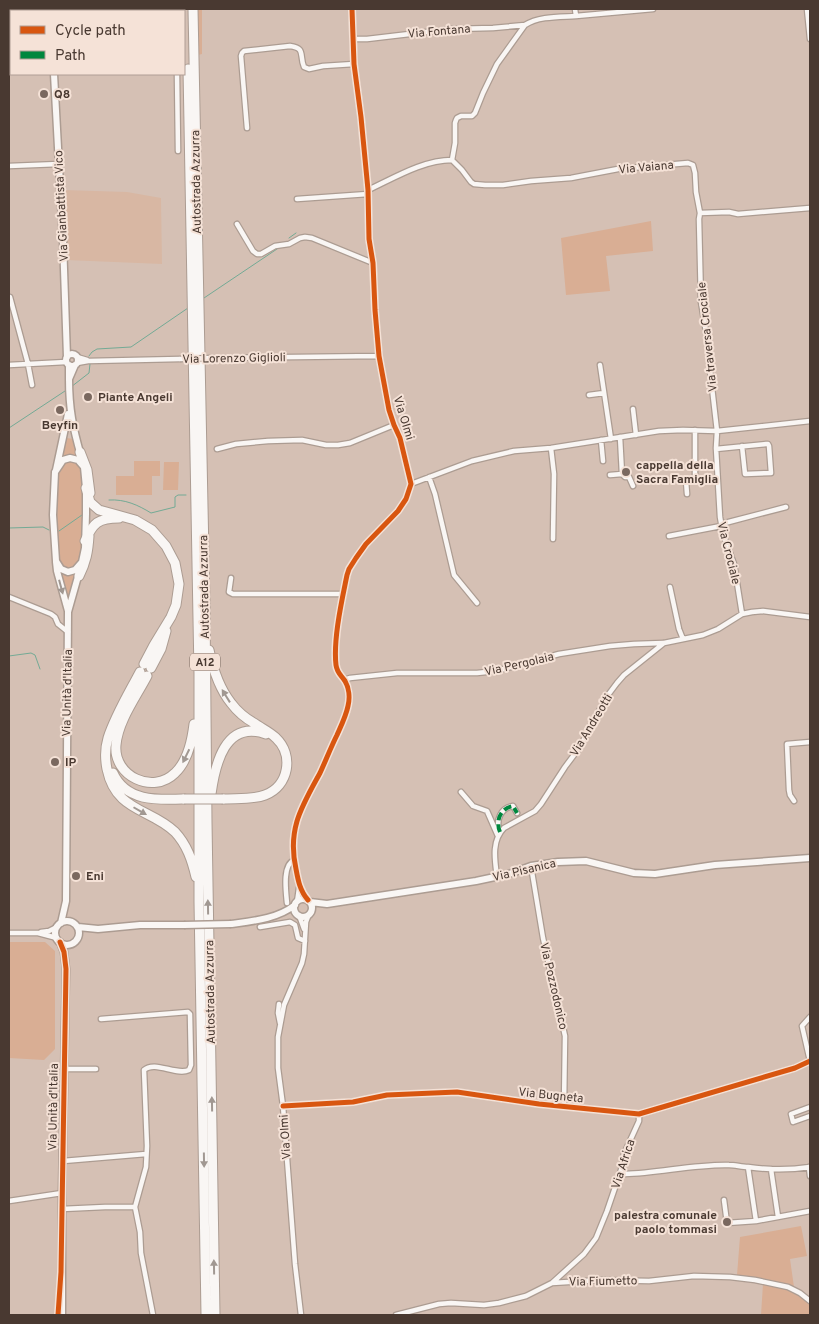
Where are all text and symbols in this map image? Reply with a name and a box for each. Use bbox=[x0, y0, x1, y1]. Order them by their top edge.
legend bbox=[10, 10, 185, 75]
street label: Via Fontana bbox=[407, 21, 471, 43]
text: Cycle path bbox=[55, 22, 126, 41]
text: Path bbox=[55, 47, 86, 66]
place label: Q8 bbox=[54, 87, 70, 103]
marker: Q8 bbox=[38, 88, 50, 100]
street label: Autostrada Azzurra bbox=[188, 130, 206, 234]
street label: Via Gianbattista Vico bbox=[51, 150, 73, 262]
street label: Via Vaiana bbox=[618, 158, 674, 178]
street label: Via traversa Crociale bbox=[694, 281, 722, 393]
street label: Via Lorenzo Giglioli bbox=[182, 350, 286, 368]
place label: Piante Angeli bbox=[98, 390, 173, 406]
marker: Piante Angeli bbox=[82, 391, 94, 403]
street label: Via Olmi bbox=[389, 394, 417, 442]
marker: Beyfin bbox=[54, 404, 66, 416]
place label: Beyfin bbox=[42, 418, 78, 434]
place label: cappella della Sacra Famiglia bbox=[636, 458, 718, 488]
marker: cappella della Sacra Famiglia bbox=[620, 466, 632, 478]
street label: Via Crociale bbox=[713, 520, 744, 586]
street label: Autostrada Azzurra bbox=[196, 535, 214, 639]
one-way arrow bbox=[57, 579, 65, 594]
street label: Via Unità d'Italia bbox=[59, 649, 77, 737]
street label: Via Pergolaia bbox=[483, 649, 556, 681]
road number: A12 bbox=[190, 654, 220, 670]
one-way arrow bbox=[221, 689, 231, 702]
street label: Via Andreotti bbox=[567, 691, 617, 760]
one-way arrow bbox=[182, 749, 190, 763]
place label: IP bbox=[65, 755, 77, 771]
marker: IP bbox=[49, 756, 61, 768]
one-way arrow bbox=[133, 806, 146, 815]
street label: Via Pisanica bbox=[491, 856, 557, 886]
place label: Eni bbox=[86, 869, 104, 885]
marker: Eni bbox=[70, 870, 82, 882]
one-way arrow bbox=[204, 898, 212, 914]
street label: Autostrada Azzurra bbox=[202, 940, 220, 1044]
street label: Via Pozzodonico bbox=[535, 941, 571, 1032]
street label: Via Unità d'Italia bbox=[45, 1063, 63, 1151]
street label: Via Bugneta bbox=[518, 1085, 584, 1107]
one-way arrow bbox=[207, 1096, 215, 1112]
street label: Via Olmi bbox=[276, 1114, 296, 1160]
street label: Via Africa bbox=[608, 1137, 640, 1191]
one-way arrow bbox=[200, 1152, 208, 1168]
place label: palestra comunale paolo tommasi bbox=[614, 1208, 717, 1238]
marker: palestra comunale paolo tommasi bbox=[721, 1216, 733, 1228]
one-way arrow bbox=[210, 1258, 218, 1274]
street label: Via Fiumetto bbox=[568, 1273, 638, 1291]

